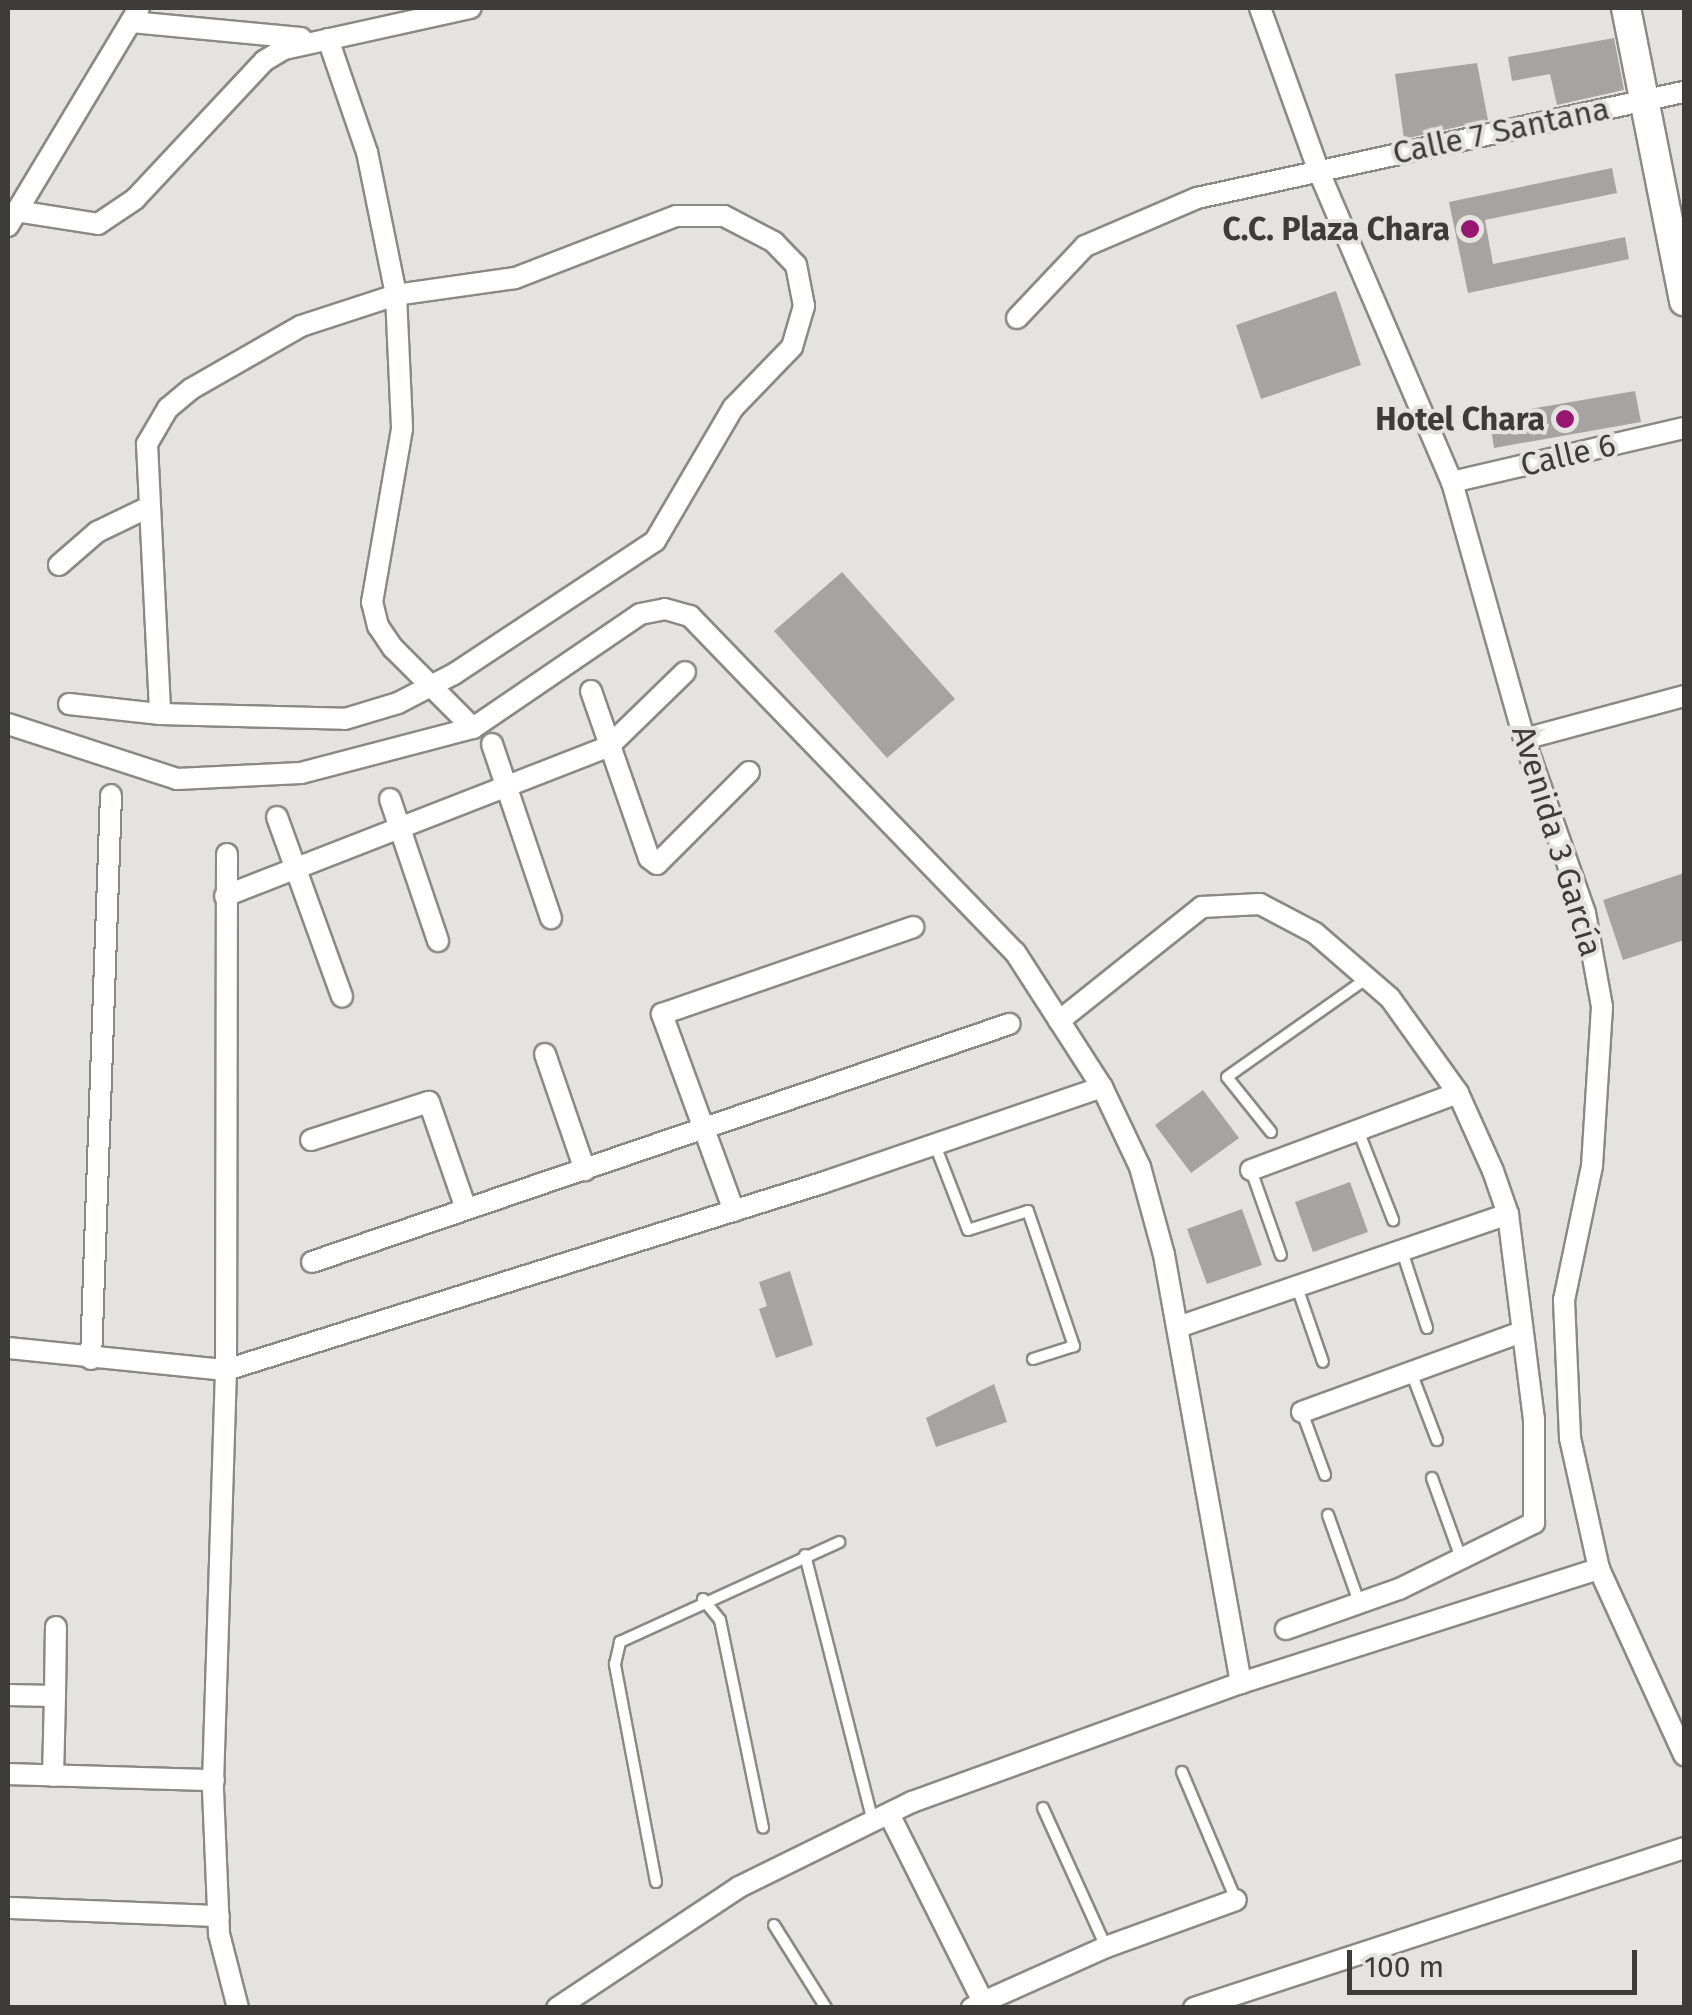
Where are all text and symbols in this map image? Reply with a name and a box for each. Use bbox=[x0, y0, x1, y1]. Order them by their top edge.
street label: Calle 7 Santana bbox=[1389, 89, 1613, 173]
place label: C.C. Plaza Chara bbox=[1222, 210, 1450, 248]
marker: C.C. Plaza Chara bbox=[1459, 218, 1481, 240]
place label: Hotel Chara bbox=[1375, 400, 1545, 438]
marker: Hotel Chara bbox=[1554, 408, 1576, 430]
street label: Calle 6 bbox=[1517, 425, 1619, 485]
street label: Avenida 3 García bbox=[1504, 721, 1610, 961]
scale bar bbox=[1352, 1930, 1642, 1992]
text: 100 m bbox=[1364, 1949, 1444, 1985]

